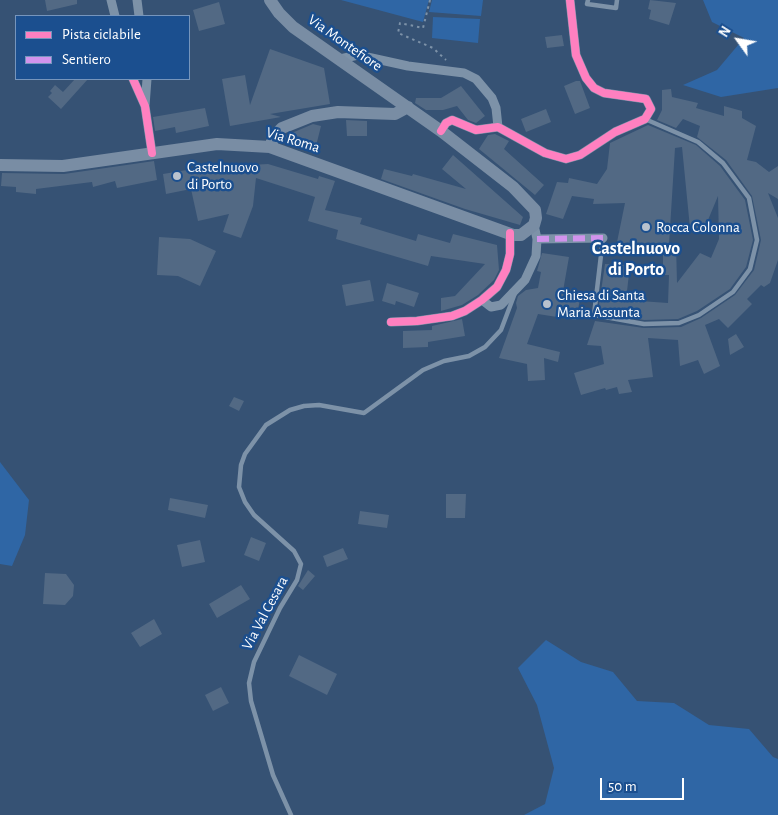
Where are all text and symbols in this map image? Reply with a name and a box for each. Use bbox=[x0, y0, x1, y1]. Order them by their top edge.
street label: Via Montefiore bbox=[304, 11, 386, 75]
legend bbox=[15, 15, 190, 80]
north arrow bbox=[713, 15, 763, 65]
text: N bbox=[717, 24, 734, 40]
text: Pista ciclabile bbox=[62, 27, 141, 42]
text: Sentiero bbox=[62, 52, 111, 67]
street label: Via Roma bbox=[264, 123, 322, 157]
place label: Castelnuovo di Porto bbox=[187, 158, 259, 193]
marker: Castelnuovo di Porto bbox=[171, 170, 183, 182]
place label: Rocca Colonna bbox=[656, 218, 740, 236]
marker: Rocca Colonna bbox=[640, 221, 652, 233]
district label: Castelnuovo di Porto bbox=[592, 238, 680, 280]
place label: Chiesa di Santa Maria Assunta bbox=[557, 286, 645, 321]
marker: Chiesa di Santa Maria Assunta bbox=[541, 298, 553, 310]
street label: Via Val Cesara bbox=[238, 573, 292, 653]
scale bar bbox=[603, 768, 687, 800]
text: 50 m bbox=[608, 779, 637, 794]

